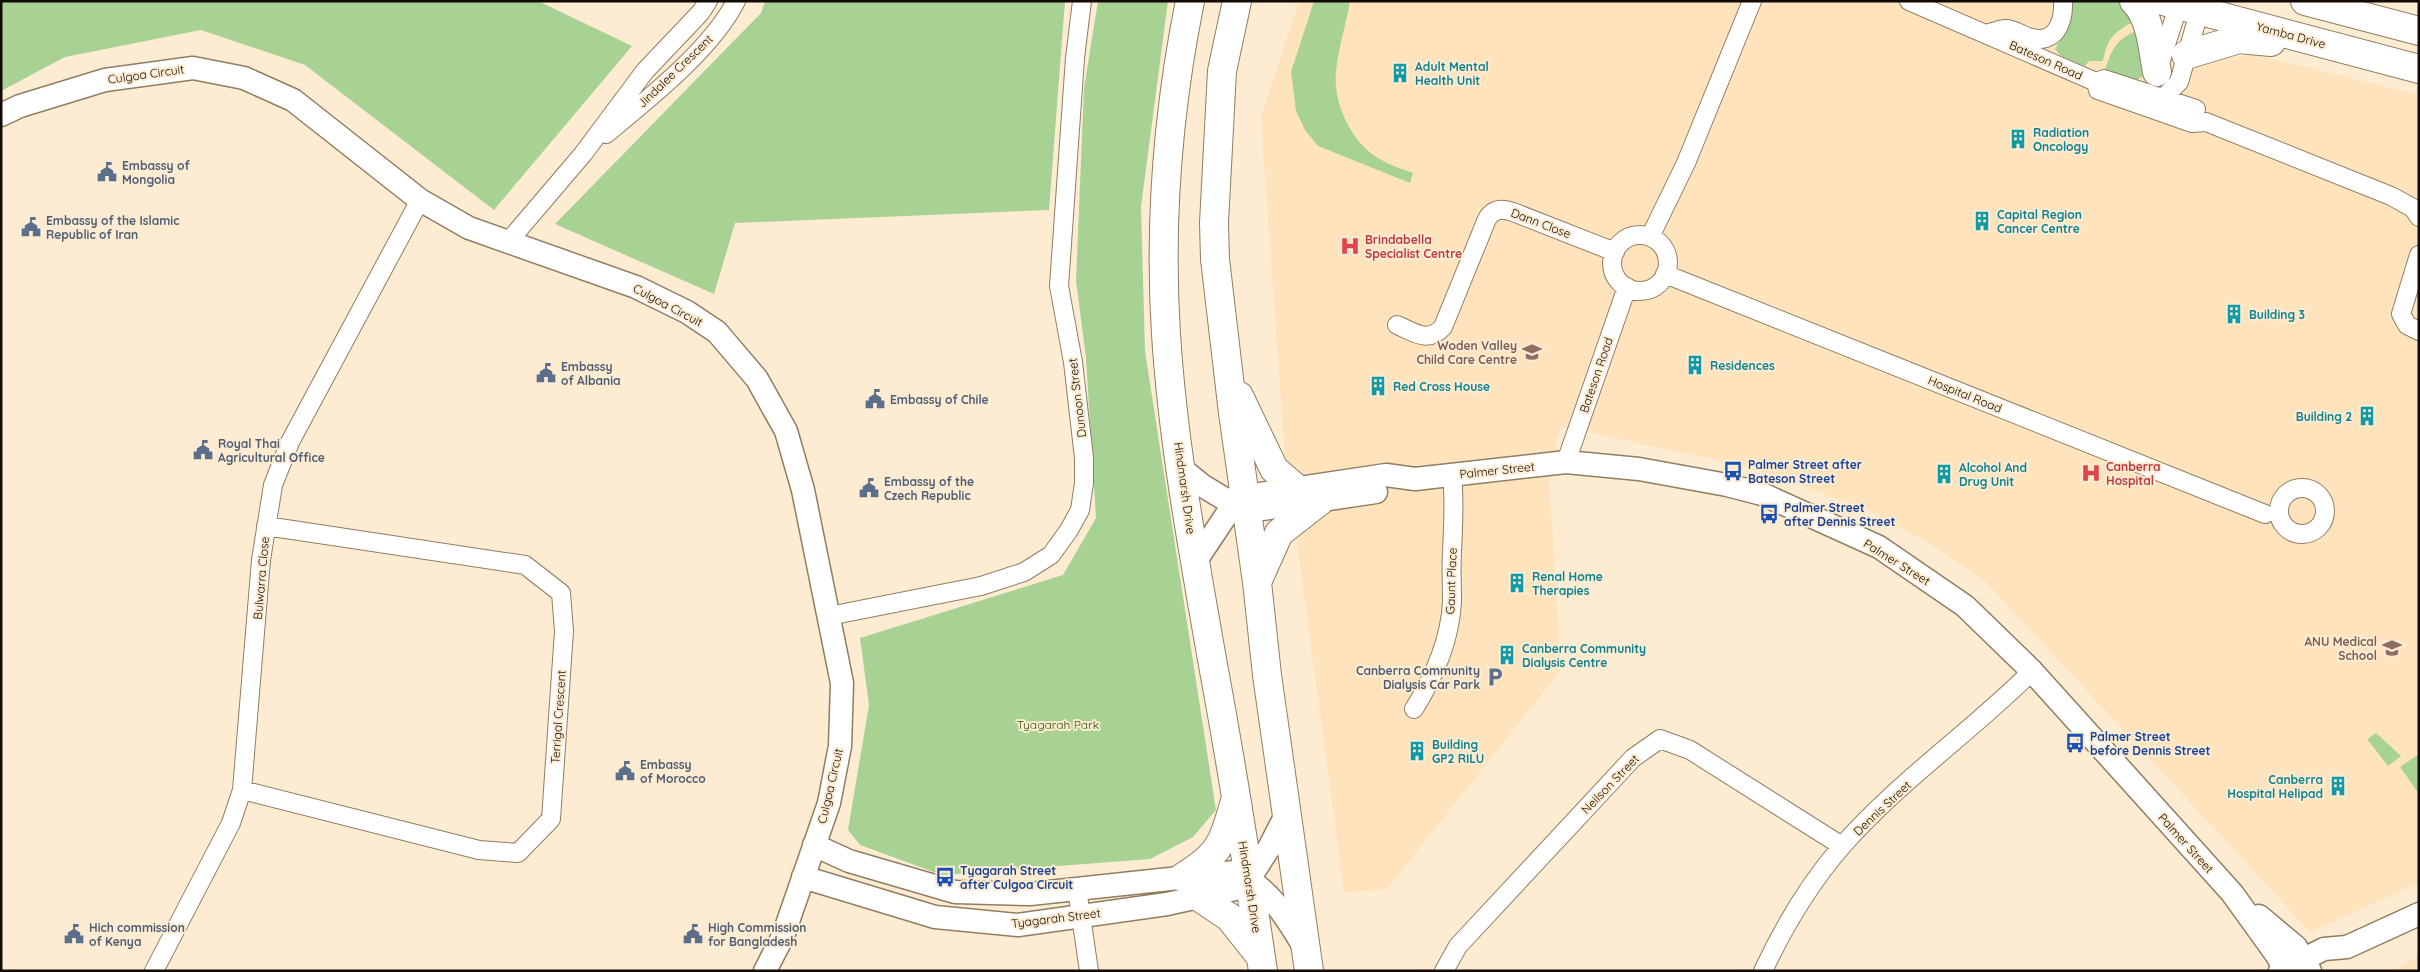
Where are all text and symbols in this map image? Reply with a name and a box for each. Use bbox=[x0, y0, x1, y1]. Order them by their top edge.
street label: Yamba Drive bbox=[2255, 19, 2328, 52]
street label: Jindalee Crescent bbox=[634, 31, 716, 111]
street label: Bateson Road bbox=[2007, 37, 2085, 83]
place label: Adult Mental Health Unit bbox=[1415, 59, 1489, 88]
street label: Culgoa Circuit bbox=[107, 61, 185, 87]
building icon: Adult Mental Health Unit bbox=[1389, 62, 1411, 84]
place label: Radiation Oncology bbox=[2033, 125, 2089, 154]
building icon: Radiation Oncology bbox=[2007, 128, 2029, 150]
place label: Embassy of Mongolia bbox=[122, 158, 190, 187]
public building icon: Embassy of Mongolia bbox=[96, 161, 118, 183]
street label: Dann Close bbox=[1509, 205, 1573, 241]
place label: Capital Region Cancer Centre bbox=[1997, 207, 2082, 236]
building icon: Capital Region Cancer Centre bbox=[1971, 210, 1993, 232]
place label: Embassy of the Islamic Republic of Iran bbox=[46, 213, 179, 242]
public building icon: Embassy of the Islamic Republic of Iran bbox=[20, 216, 42, 238]
place label: Brindabella Specialist Centre bbox=[1365, 232, 1462, 261]
hospital icon: Brindabella Specialist Centre bbox=[1339, 235, 1361, 257]
street label: Culgoa Circuit bbox=[631, 280, 705, 330]
building icon: Building 3 bbox=[2223, 303, 2245, 325]
place label: Building 3 bbox=[2249, 307, 2305, 322]
street label: Bateson Road bbox=[1576, 335, 1616, 415]
place label: Woden Valley Child Care Centre bbox=[1416, 338, 1517, 367]
school or university icon: Woden Valley Child Care Centre bbox=[1521, 341, 1543, 363]
building icon: Residences bbox=[1684, 354, 1706, 376]
street label: Dunoon Street bbox=[1065, 357, 1089, 439]
place label: Residences bbox=[1710, 358, 1775, 373]
place label: Embassy of Albania bbox=[561, 359, 621, 388]
public building icon: Embassy of Albania bbox=[535, 362, 557, 384]
street label: Hospital Road bbox=[1926, 372, 2004, 416]
building icon: Red Cross House bbox=[1367, 375, 1389, 397]
place label: Red Cross House bbox=[1393, 379, 1490, 394]
public building icon: Embassy of Chile bbox=[864, 388, 886, 410]
place label: Embassy of Chile bbox=[890, 392, 989, 407]
building icon: Building 2 bbox=[2356, 405, 2378, 427]
place label: Building 2 bbox=[2296, 409, 2352, 424]
place label: Royal Thai Agricultural Office bbox=[218, 436, 325, 465]
public building icon: Royal Thai Agricultural Office bbox=[192, 439, 214, 461]
street label: Hindmarsh Drive bbox=[1171, 441, 1199, 535]
place label: Palmer Street after Bateson Street bbox=[1748, 457, 1862, 486]
street label: Palmer Street bbox=[1459, 459, 1535, 481]
place label: Canberra Hospital bbox=[2106, 459, 2161, 488]
bus stop icon: Palmer Street after Bateson Street bbox=[1722, 460, 1744, 482]
place label: Alcohol And Drug Unit bbox=[1959, 460, 2027, 489]
hospital icon: Canberra Hospital bbox=[2080, 462, 2102, 484]
building icon: Alcohol And Drug Unit bbox=[1933, 463, 1955, 485]
place label: Embassy of the Czech Republic bbox=[884, 474, 974, 503]
public building icon: Embassy of the Czech Republic bbox=[858, 477, 880, 499]
place label: Palmer Street after Dennis Street bbox=[1784, 500, 1896, 529]
bus stop icon: Palmer Street after Dennis Street bbox=[1758, 503, 1780, 525]
street label: Bulwarra Close bbox=[250, 536, 272, 620]
street label: Palmer Street bbox=[1861, 536, 1933, 588]
street label: Gaunt Place bbox=[1442, 547, 1460, 615]
place label: Renal Home Therapies bbox=[1532, 569, 1603, 598]
building icon: Renal Home Therapies bbox=[1506, 572, 1528, 594]
place label: ANU Medical School bbox=[2304, 634, 2377, 663]
school or university icon: ANU Medical School bbox=[2381, 637, 2403, 659]
place label: Canberra Community Dialysis Centre bbox=[1522, 641, 1646, 670]
building icon: Canberra Community Dialysis Centre bbox=[1496, 644, 1518, 666]
place label: Canberra Community Dialysis Car Park bbox=[1356, 663, 1480, 692]
parking icon: Canberra Community Dialysis Car Park bbox=[1484, 666, 1506, 688]
street label: Terrigal Crescent bbox=[547, 670, 569, 764]
park label: Tyagarah Park bbox=[1017, 717, 1099, 732]
place label: Palmer Street before Dennis Street bbox=[2090, 729, 2211, 758]
bus stop icon: Palmer Street before Dennis Street bbox=[2064, 732, 2086, 754]
place label: Building GP2 RILU bbox=[1432, 737, 1484, 766]
building icon: Building GP2 RILU bbox=[1406, 740, 1428, 762]
street label: Culgoa Circuit bbox=[814, 747, 846, 825]
street label: Neilson Street bbox=[1578, 751, 1642, 817]
place label: Embassy of Morocco bbox=[640, 757, 706, 786]
public building icon: Embassy of Morocco bbox=[614, 760, 636, 782]
place label: Canberra Hospital Helipad bbox=[2227, 772, 2323, 801]
building icon: Canberra Hospital Helipad bbox=[2327, 775, 2349, 797]
street label: Dennis Street bbox=[1850, 777, 1914, 839]
street label: Palmer Street bbox=[2155, 810, 2217, 876]
street label: Hindmarsh Drive bbox=[1235, 840, 1265, 934]
place label: Tyagarah Street after Culgoa Circuit bbox=[960, 863, 1073, 892]
bus stop icon: Tyagarah Street after Culgoa Circuit bbox=[934, 866, 956, 888]
street label: Tyagarah Street bbox=[1011, 905, 1101, 931]
place label: Hich commission of Kenya bbox=[89, 920, 185, 949]
place label: High Commission for Bangladesh bbox=[708, 920, 807, 949]
public building icon: Hich commission of Kenya bbox=[63, 923, 85, 945]
public building icon: High Commission for Bangladesh bbox=[682, 923, 704, 945]

